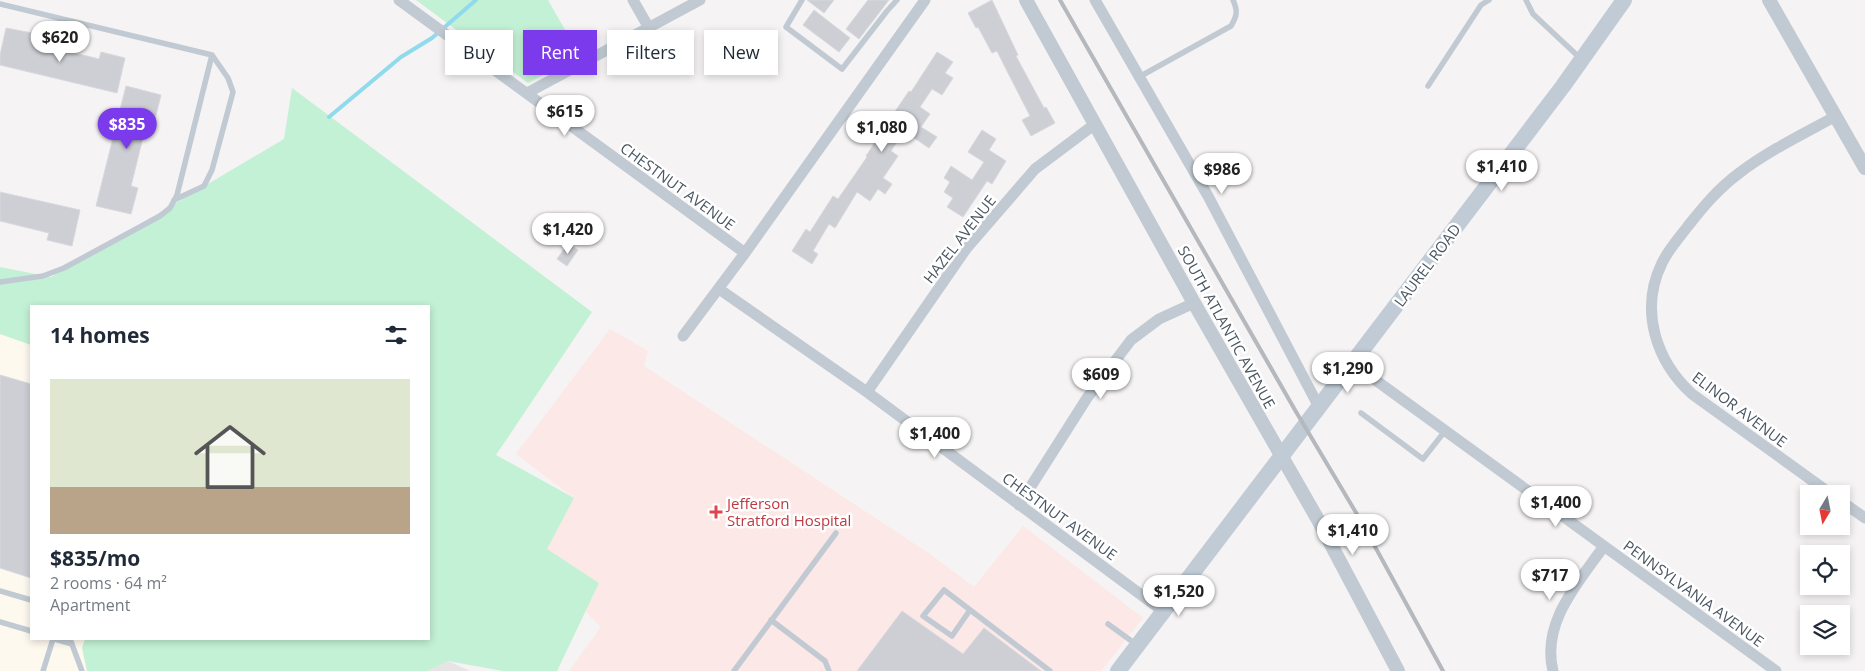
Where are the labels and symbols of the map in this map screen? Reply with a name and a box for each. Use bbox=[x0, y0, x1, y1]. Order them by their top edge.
pin: $620 bbox=[30, 20, 90, 63]
pin: $615 bbox=[535, 94, 595, 137]
pin: $835 bbox=[97, 108, 157, 150]
pin: $1,080 bbox=[841, 110, 923, 153]
street label: CHESTNUT AVENUE bbox=[617, 138, 739, 234]
pin: $1,410 bbox=[1461, 150, 1543, 192]
pin: $986 bbox=[1192, 152, 1252, 195]
street label: HAZEL AVENUE bbox=[918, 191, 1000, 287]
pin: $1,420 bbox=[527, 212, 609, 255]
street label: LAUREL ROAD bbox=[1389, 219, 1465, 311]
street label: SOUTH ATLANTIC AVENUE bbox=[1174, 242, 1280, 412]
pin: $1,290 bbox=[1307, 352, 1389, 394]
pin: $609 bbox=[1071, 358, 1131, 400]
street label: ELINOR AVENUE bbox=[1689, 367, 1791, 451]
pin: $1,400 bbox=[894, 416, 976, 459]
street label: CHESTNUT AVENUE bbox=[999, 468, 1121, 564]
north arrow bbox=[1800, 485, 1850, 535]
pin: $1,400 bbox=[1515, 486, 1597, 528]
place label: Jefferson Stratford Hospital bbox=[725, 493, 851, 530]
marker: Jefferson Stratford Hospital bbox=[709, 505, 723, 519]
pin: $1,410 bbox=[1312, 514, 1394, 556]
street label: PENNSYLVANIA AVENUE bbox=[1620, 535, 1768, 651]
pin: $717 bbox=[1520, 558, 1580, 601]
pin: $1,520 bbox=[1138, 574, 1220, 617]

